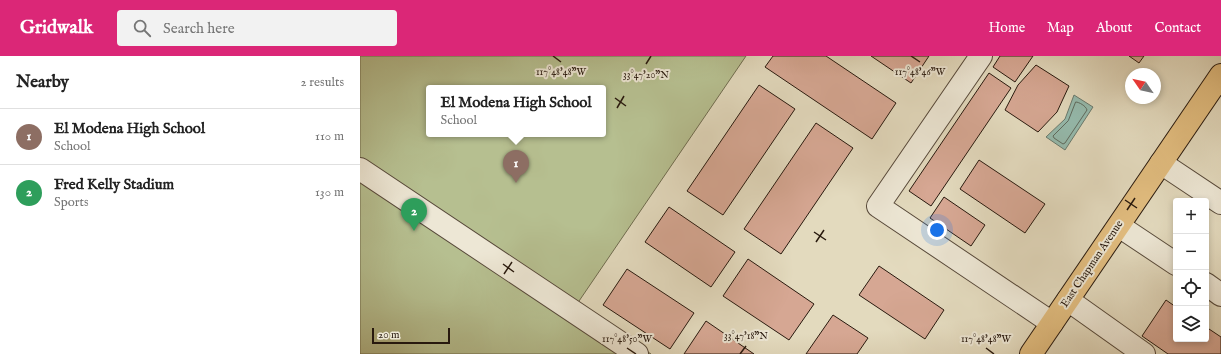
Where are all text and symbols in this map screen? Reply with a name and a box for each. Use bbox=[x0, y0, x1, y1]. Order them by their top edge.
search box bbox=[117, 10, 397, 46]
text: Gridwalk bbox=[20, 16, 93, 40]
icon: search bbox=[131, 17, 153, 39]
text: Search here bbox=[163, 19, 235, 38]
text: Home bbox=[989, 19, 1025, 37]
text: Map bbox=[1047, 19, 1074, 37]
text: About bbox=[1096, 19, 1132, 37]
text: Contact bbox=[1154, 19, 1201, 37]
text: 117°48'48"W bbox=[536, 66, 587, 79]
text: 117°48'46"W bbox=[895, 66, 946, 79]
north arrow bbox=[1125, 68, 1161, 104]
text: 33°47'20"N bbox=[623, 69, 669, 82]
text: Nearby bbox=[16, 72, 69, 93]
text: 2 results bbox=[300, 74, 344, 91]
popup bbox=[426, 85, 606, 137]
text: El Modena High School bbox=[440, 93, 592, 112]
text: School bbox=[440, 112, 477, 129]
text: El Modena High School bbox=[54, 119, 205, 138]
text: 1 bbox=[27, 128, 31, 145]
text: 110 m bbox=[315, 128, 344, 145]
text: School bbox=[54, 138, 91, 155]
pin: 1 bbox=[503, 150, 529, 183]
text: Fred Kelly Stadium bbox=[54, 175, 174, 194]
text: 2 bbox=[26, 184, 32, 201]
text: 130 m bbox=[315, 184, 344, 201]
text: Sports bbox=[54, 194, 89, 211]
pin: 2 bbox=[401, 198, 427, 231]
map controls bbox=[1173, 198, 1209, 342]
button: + bbox=[1173, 198, 1209, 234]
street label: East Chapman Avenue bbox=[1058, 218, 1126, 310]
your location bbox=[927, 220, 947, 240]
button: − bbox=[1173, 234, 1209, 270]
button: locate bbox=[1173, 270, 1209, 306]
button: layers bbox=[1173, 306, 1209, 342]
scale bar bbox=[372, 326, 450, 345]
text: 20 m bbox=[378, 328, 399, 342]
text: 33°47'18"N bbox=[724, 330, 768, 343]
text: 117°48'50"W bbox=[602, 333, 652, 346]
text: 117°48'48"W bbox=[961, 333, 1012, 346]

